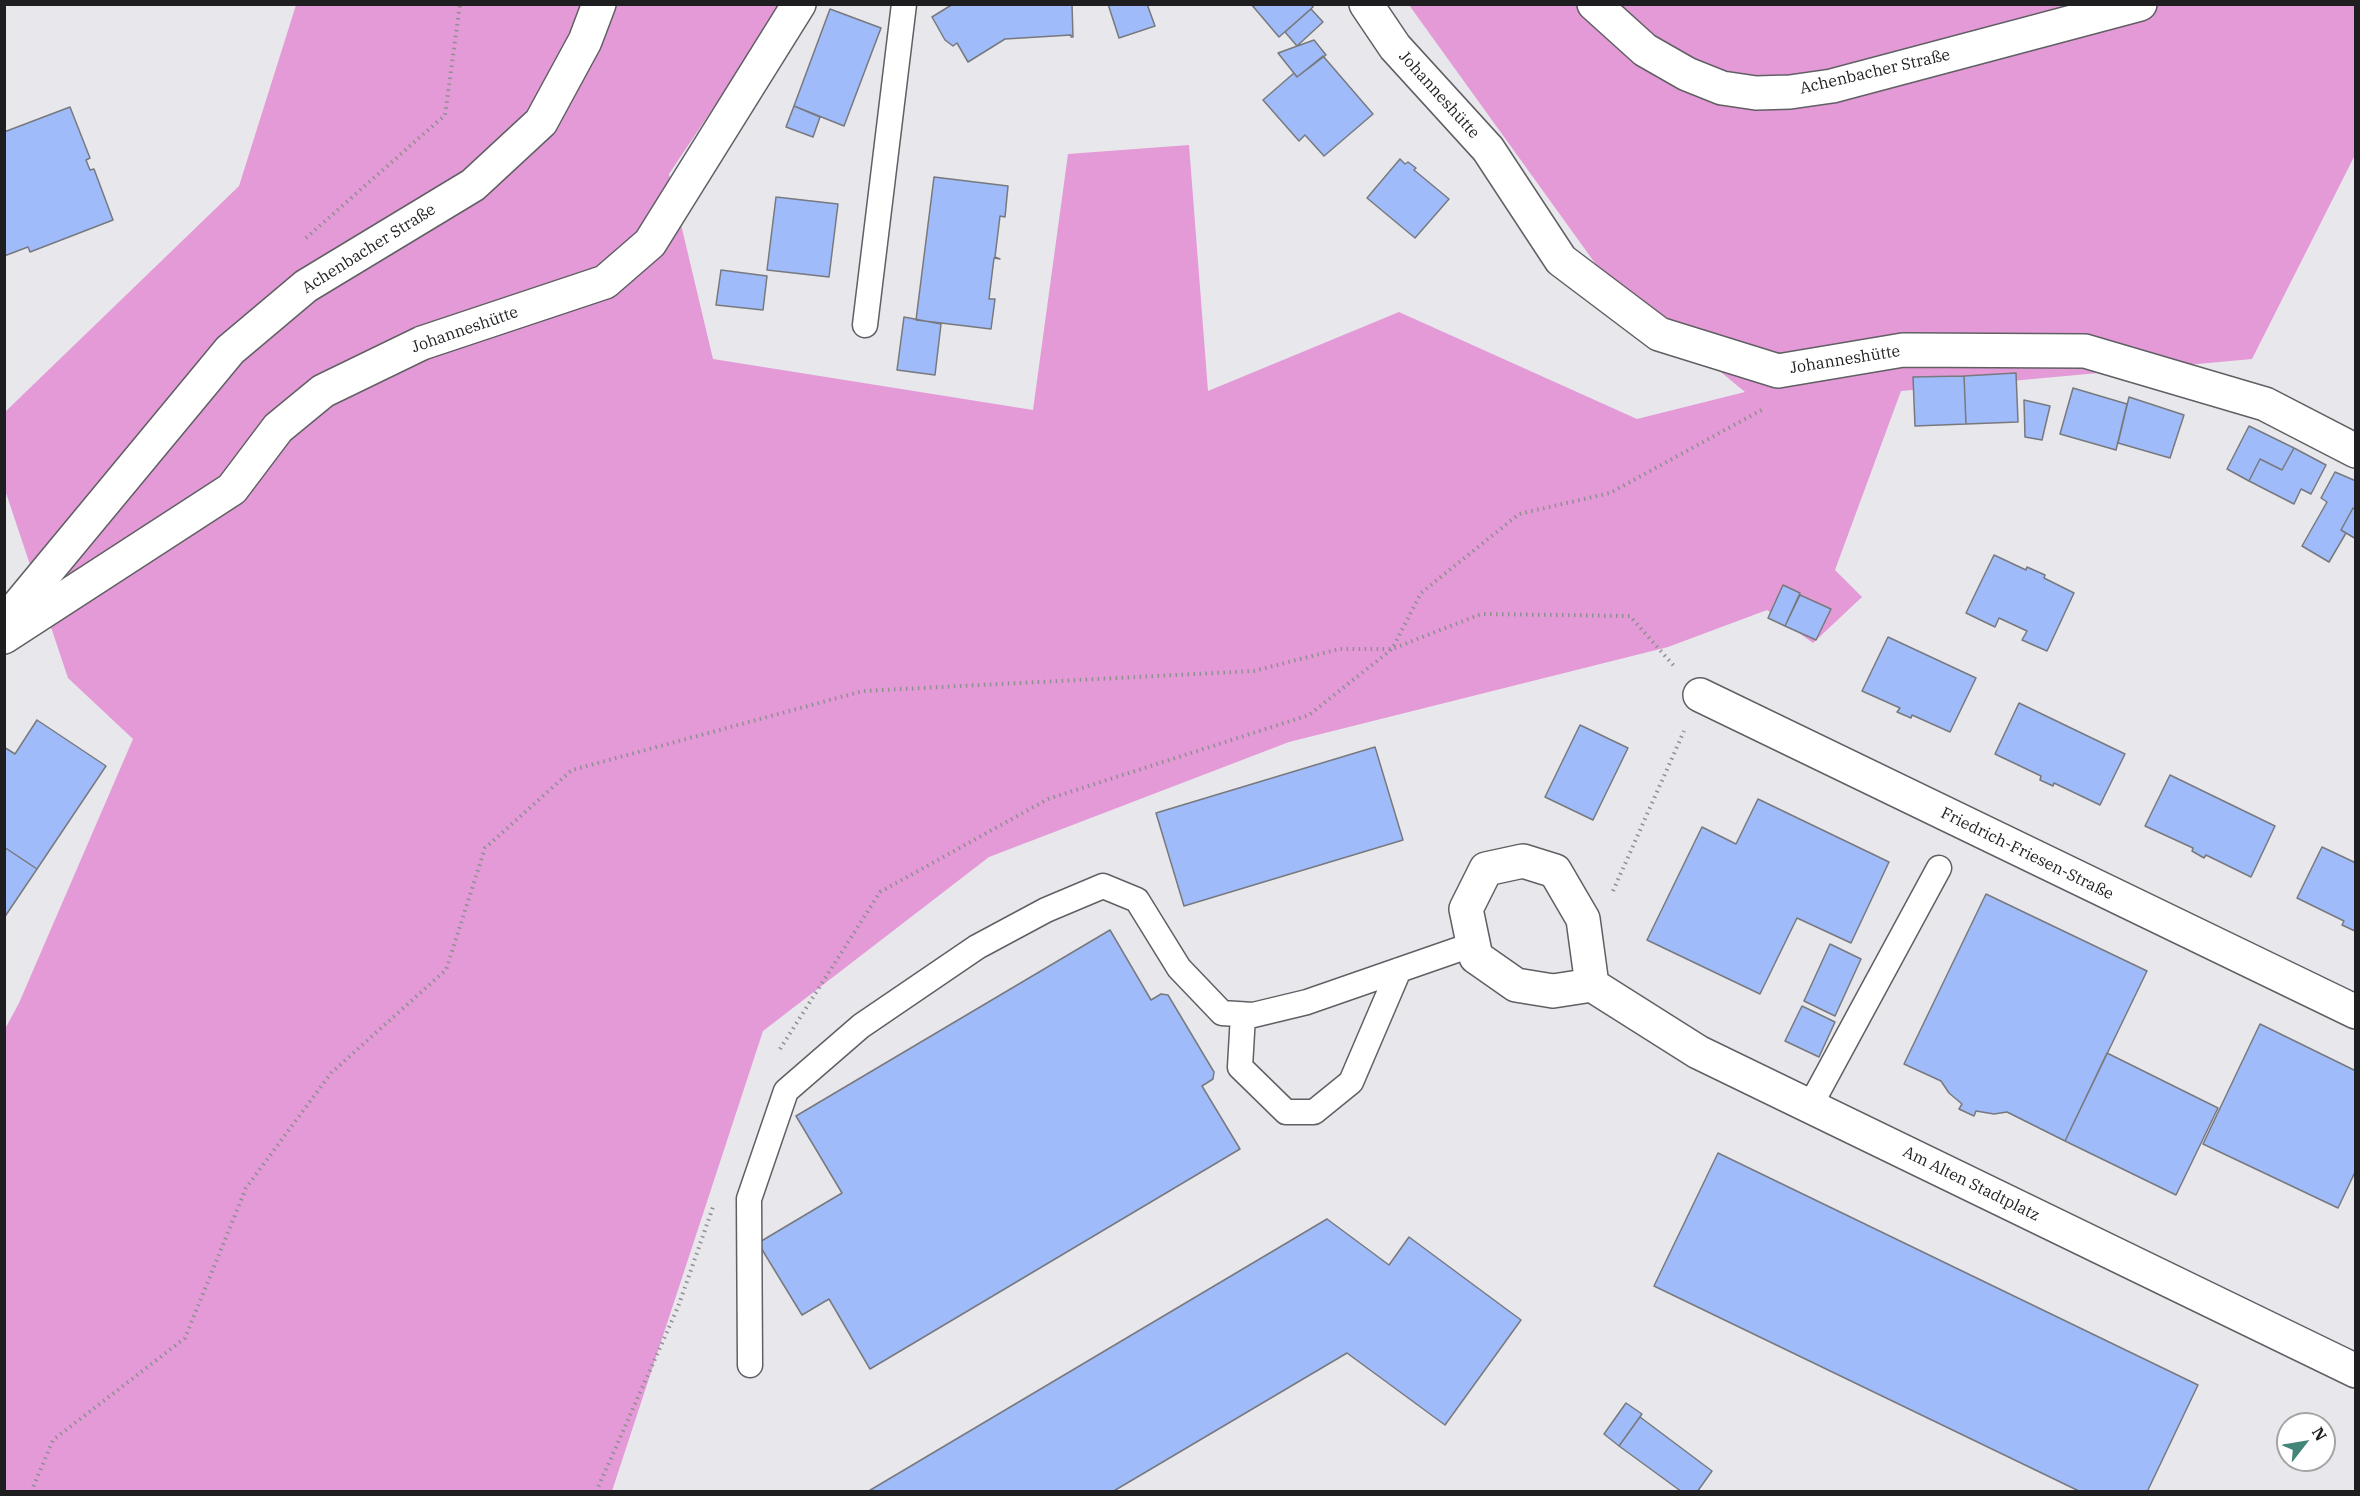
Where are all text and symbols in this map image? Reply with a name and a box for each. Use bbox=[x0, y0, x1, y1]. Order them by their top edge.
street label: Achenbacher Straße bbox=[1798, 45, 1952, 99]
street label: Johanneshütte bbox=[1395, 47, 1483, 143]
street label: Achenbacher Straße bbox=[299, 200, 439, 298]
street label: Johanneshütte bbox=[409, 303, 521, 357]
street label: Johanneshütte bbox=[1789, 342, 1901, 378]
street label: Friedrich-Friesen-Straße bbox=[1938, 804, 2116, 904]
street label: Am Alten Stadtplatz bbox=[1899, 1143, 2043, 1225]
north arrow bbox=[2276, 1412, 2336, 1472]
text: N bbox=[2308, 1423, 2332, 1444]

